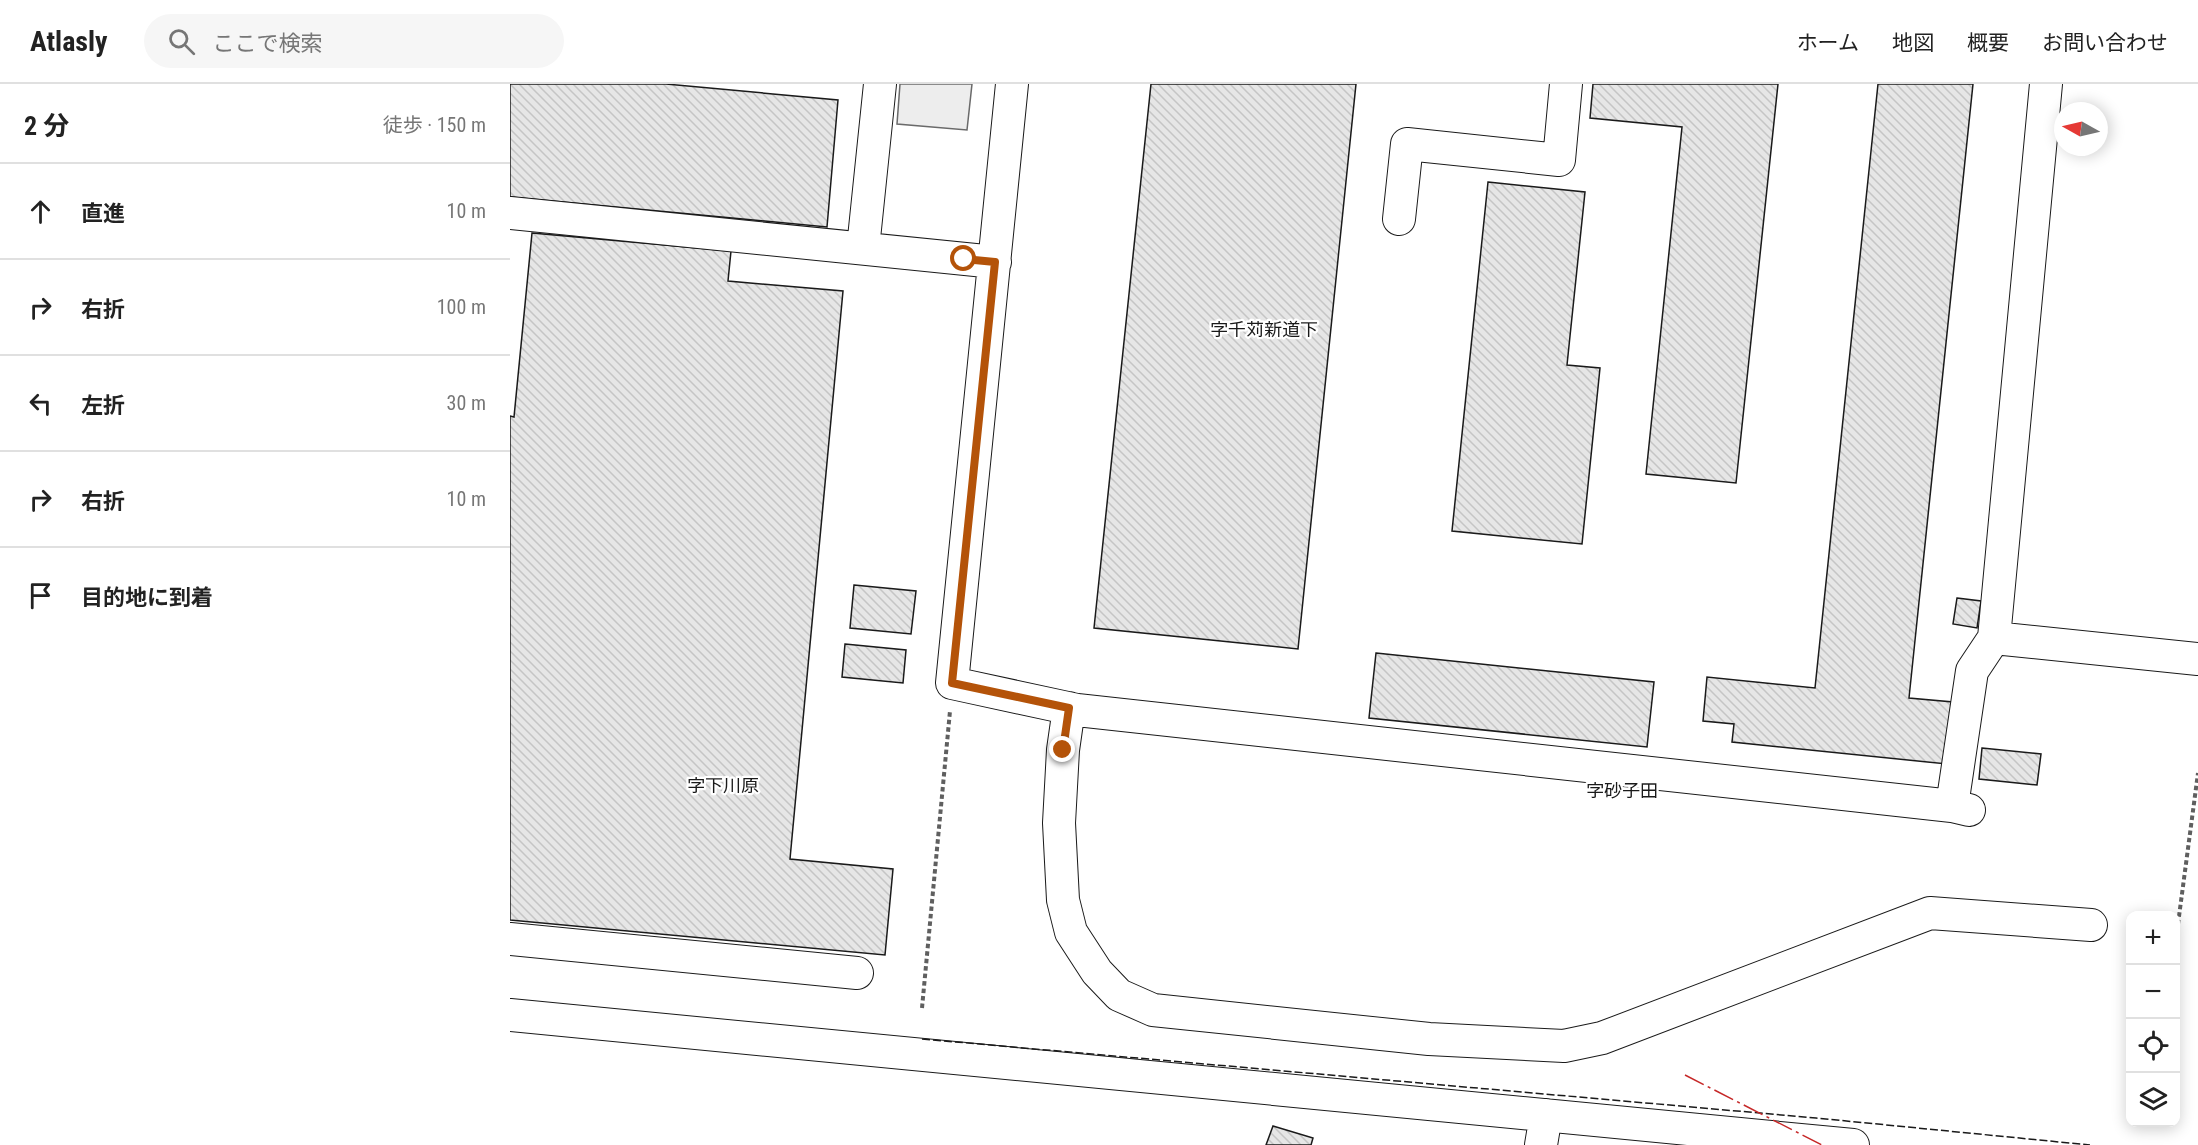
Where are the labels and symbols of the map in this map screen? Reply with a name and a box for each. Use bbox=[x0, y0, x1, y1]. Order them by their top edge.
north arrow bbox=[2054, 102, 2108, 156]
route start bbox=[950, 245, 976, 271]
district label: 字千苅新道下 bbox=[1210, 319, 1318, 340]
route end bbox=[1049, 736, 1075, 762]
district label: 字下川原 bbox=[687, 775, 759, 796]
district label: 字砂子田 bbox=[1586, 780, 1658, 801]

